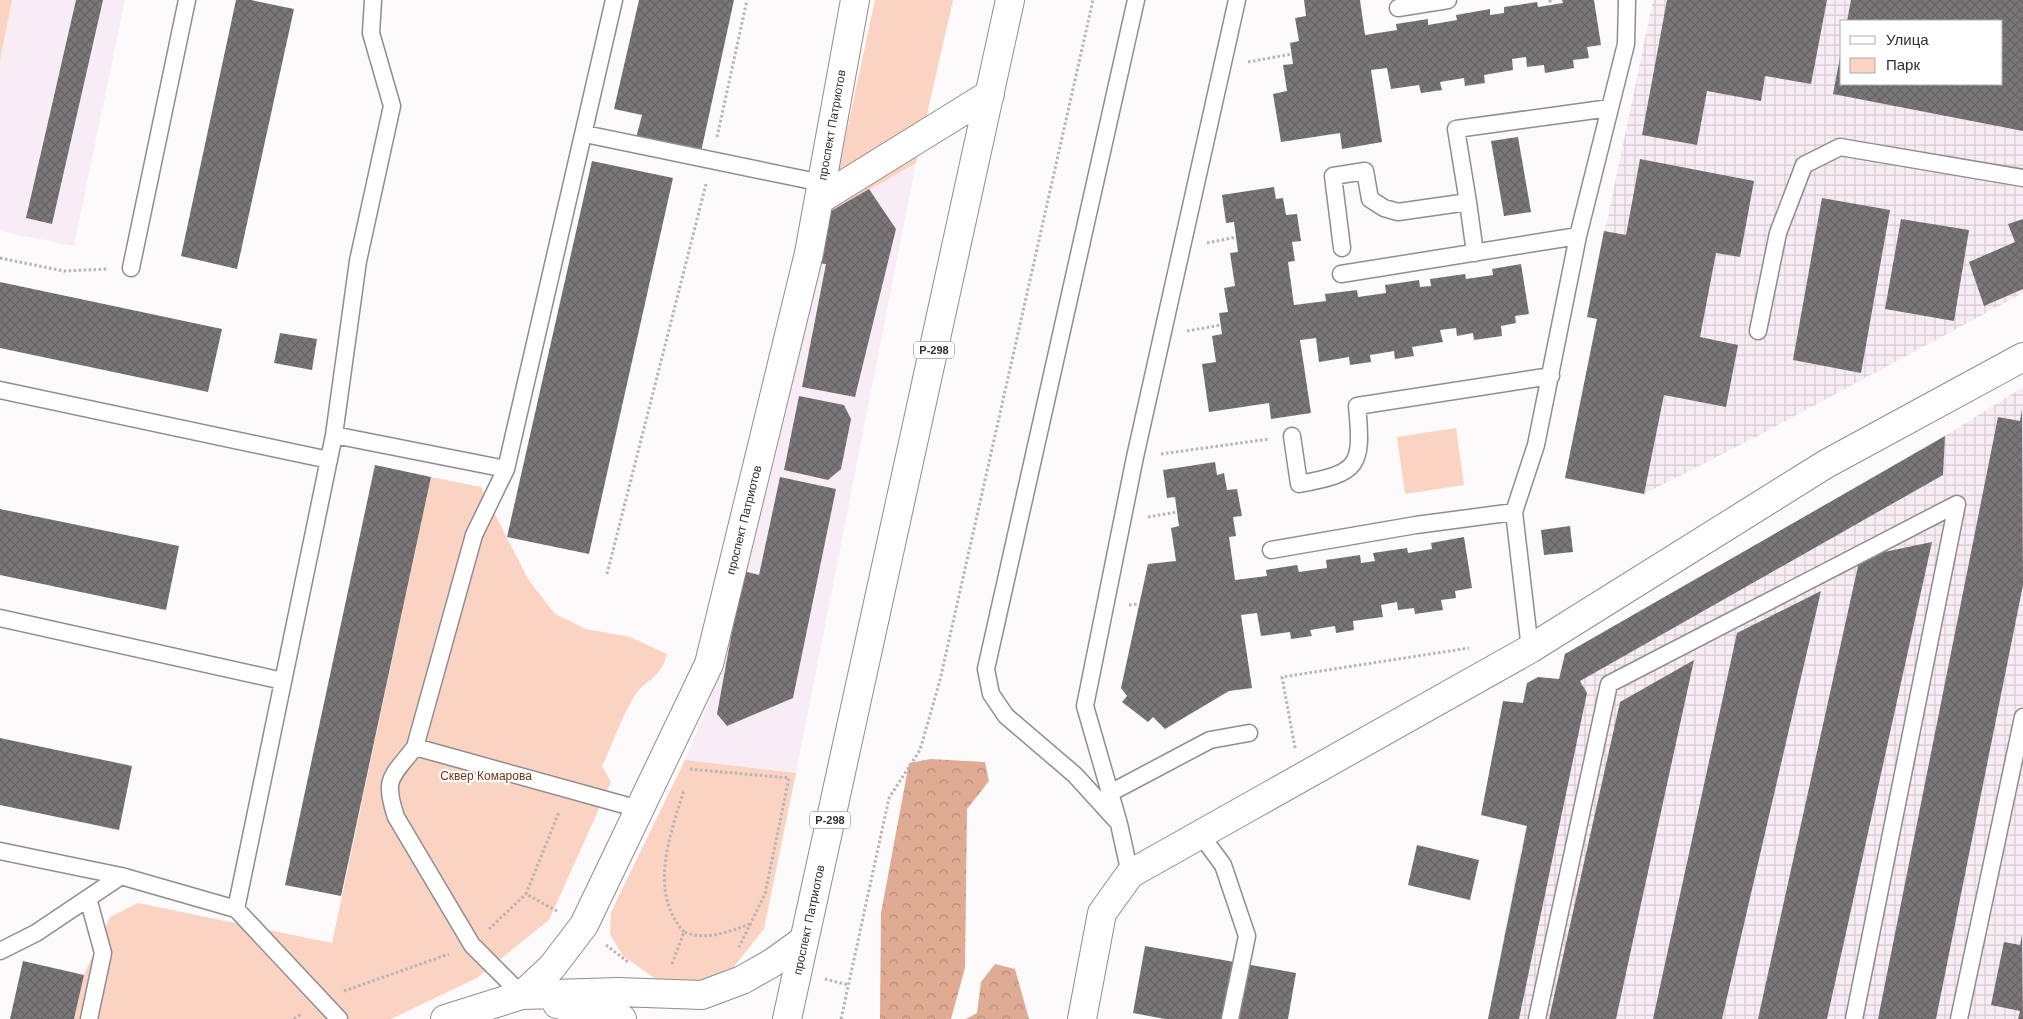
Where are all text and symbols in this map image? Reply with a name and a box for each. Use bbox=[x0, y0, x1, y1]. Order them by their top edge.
legend bbox=[1840, 20, 2003, 85]
text: Улица bbox=[1886, 31, 1929, 48]
text: Парк bbox=[1886, 56, 1920, 73]
street label: проспект Патриотов bbox=[815, 69, 849, 181]
road number: Р-298 bbox=[914, 342, 954, 358]
street label: проспект Патриотов bbox=[724, 464, 764, 576]
park label: Сквер Комарова bbox=[440, 769, 532, 783]
road number: Р-298 bbox=[810, 812, 850, 828]
street label: проспект Патриотов bbox=[791, 864, 827, 976]

